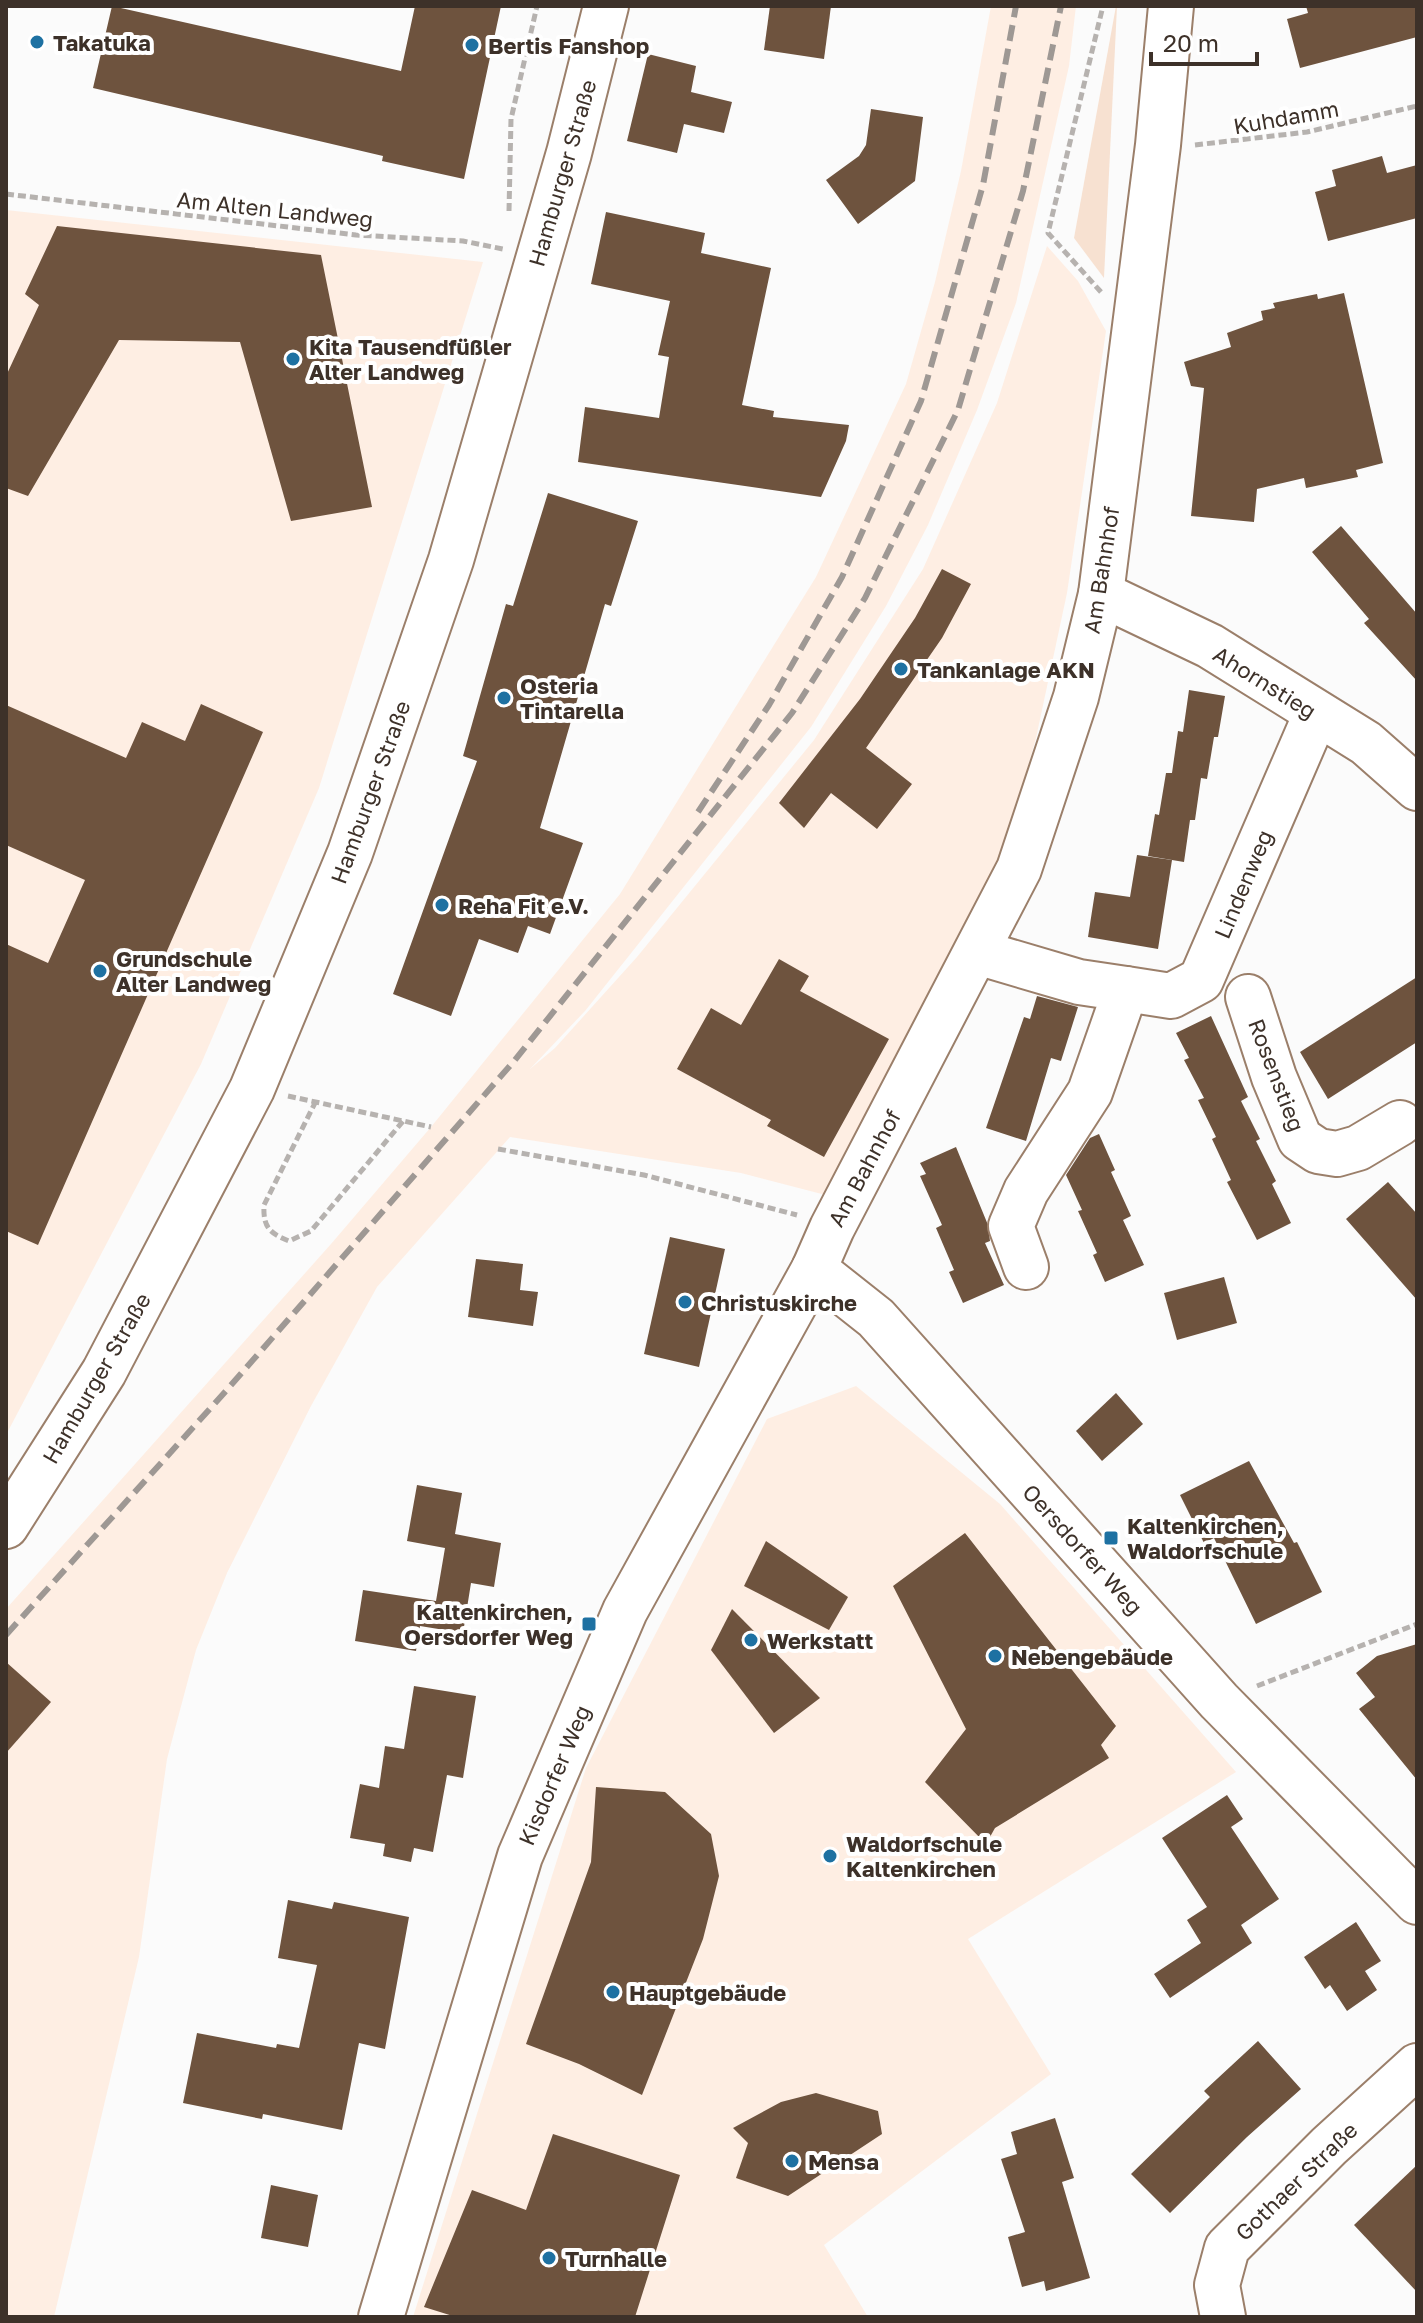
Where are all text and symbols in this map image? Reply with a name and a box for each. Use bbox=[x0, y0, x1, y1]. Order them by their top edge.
scale bar bbox=[1151, 16, 1257, 66]
text: 20 m bbox=[1163, 28, 1219, 57]
place label: Takatuka bbox=[53, 29, 151, 56]
place label: Bertis Fanshop bbox=[488, 32, 649, 59]
marker: Takatuka bbox=[28, 33, 46, 51]
marker: Bertis Fanshop bbox=[463, 36, 481, 54]
street label: Hamburger Straße bbox=[522, 77, 602, 269]
street label: Kuhdamm bbox=[1231, 94, 1341, 140]
street label: Am Alten Landweg bbox=[175, 185, 375, 233]
place label: Kita Tausendfüßler Alter Landweg bbox=[309, 333, 512, 385]
marker: Kita Tausendfüßler Alter Landweg bbox=[284, 350, 302, 368]
street label: Am Bahnhof bbox=[1078, 504, 1124, 636]
street label: Ahornstieg bbox=[1209, 640, 1321, 724]
place label: Tankanlage AKN bbox=[917, 656, 1095, 683]
marker: Tankanlage AKN bbox=[892, 660, 910, 678]
place label: Osteria Tintarella bbox=[520, 672, 624, 724]
marker: Osteria Tintarella bbox=[495, 689, 513, 707]
street label: Hamburger Straße bbox=[324, 697, 416, 887]
street label: Lindenweg bbox=[1208, 826, 1278, 942]
place label: Reha Fit e.V. bbox=[458, 892, 589, 919]
marker: Reha Fit e.V. bbox=[433, 896, 451, 914]
place label: Grundschule Alter Landweg bbox=[116, 945, 271, 997]
marker: Grundschule Alter Landweg bbox=[91, 962, 109, 980]
street label: Rosenstieg bbox=[1243, 1015, 1311, 1135]
street label: Am Bahnhof bbox=[822, 1105, 906, 1231]
street label: Hamburger Straße bbox=[36, 1288, 156, 1468]
place label: Christuskirche bbox=[701, 1289, 857, 1316]
marker: Christuskirche bbox=[676, 1293, 694, 1311]
street label: Oersdorfer Weg bbox=[1017, 1478, 1149, 1620]
place label: Kaltenkirchen, Waldorfschule bbox=[1127, 1512, 1284, 1564]
marker: Kaltenkirchen, Waldorfschule bbox=[1102, 1529, 1120, 1547]
place label: Kaltenkirchen, Oersdorfer Weg bbox=[404, 1598, 573, 1650]
marker: Kaltenkirchen, Oersdorfer Weg bbox=[580, 1615, 598, 1633]
place label: Werkstatt bbox=[767, 1627, 873, 1654]
marker: Werkstatt bbox=[742, 1631, 760, 1649]
place label: Nebengebäude bbox=[1011, 1643, 1173, 1670]
marker: Nebengebäude bbox=[986, 1647, 1004, 1665]
street label: Kisdorfer Weg bbox=[512, 1701, 596, 1849]
place label: Waldorfschule Kaltenkirchen bbox=[846, 1830, 1002, 1882]
marker: Waldorfschule Kaltenkirchen bbox=[821, 1847, 839, 1865]
place label: Hauptgebäude bbox=[629, 1979, 786, 2006]
marker: Hauptgebäude bbox=[604, 1983, 622, 2001]
street label: Gothaer Straße bbox=[1229, 2116, 1363, 2246]
place label: Mensa bbox=[808, 2148, 879, 2175]
marker: Mensa bbox=[783, 2152, 801, 2170]
place label: Turnhalle bbox=[565, 2245, 667, 2272]
marker: Turnhalle bbox=[540, 2249, 558, 2267]

